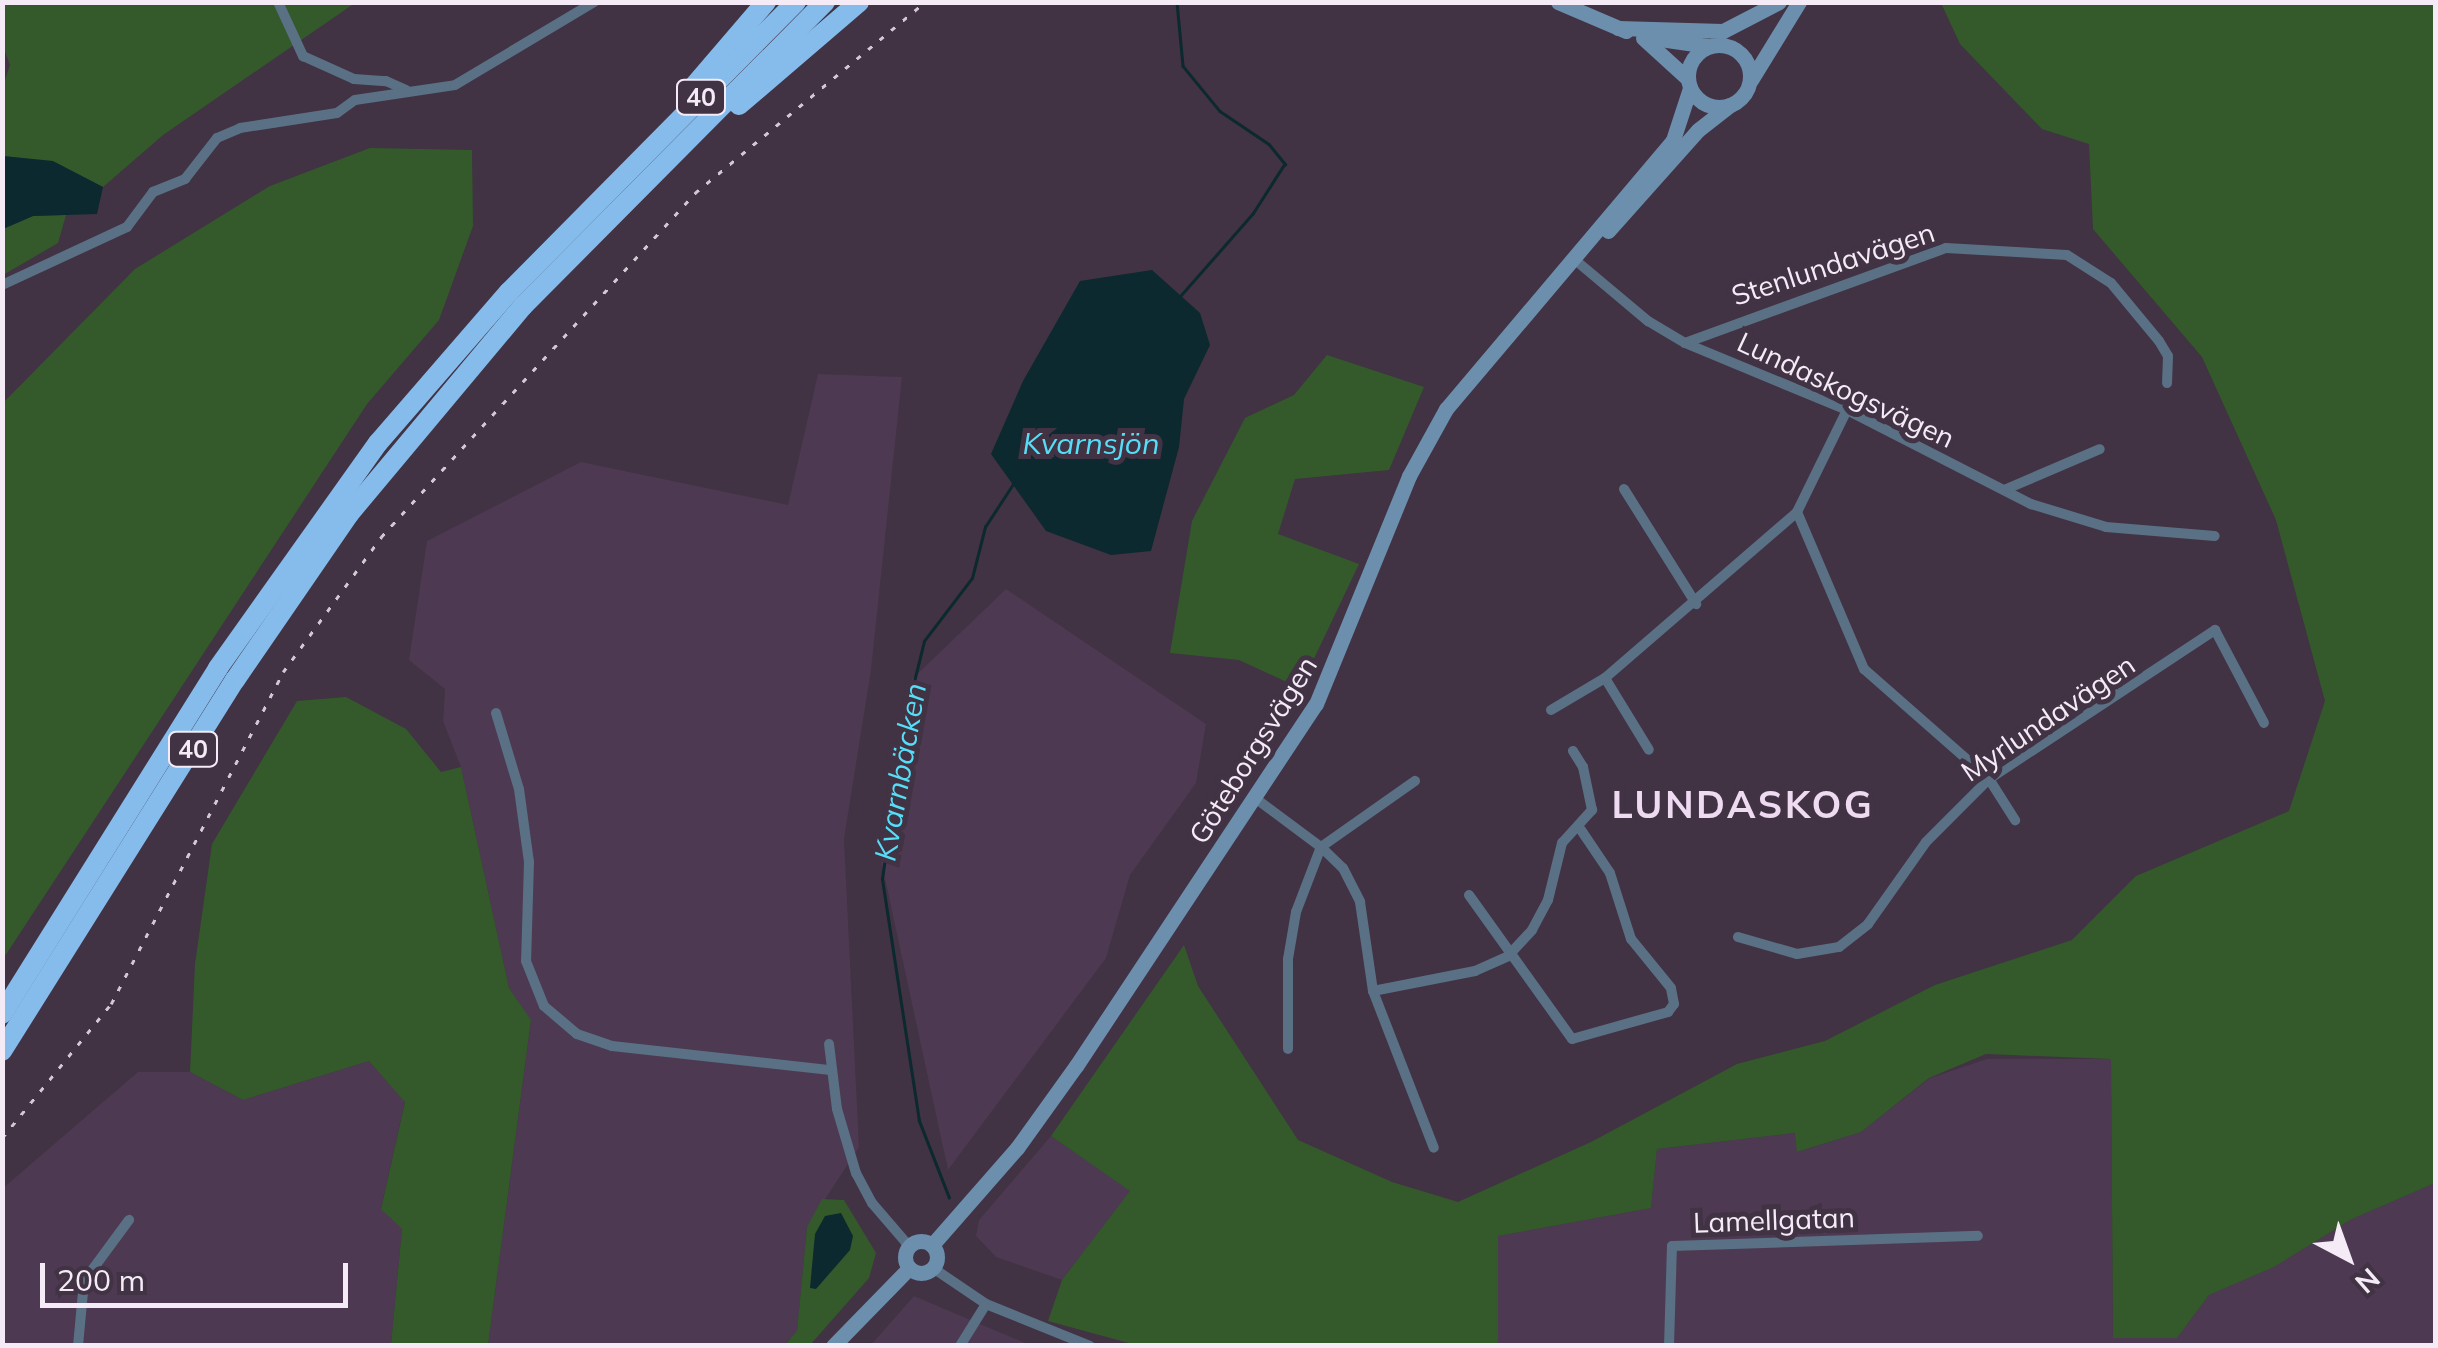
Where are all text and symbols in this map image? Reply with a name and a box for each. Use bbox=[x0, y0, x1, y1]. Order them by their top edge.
road number: 40 bbox=[676, 77, 726, 117]
street label: Stenlundavägen bbox=[1727, 215, 1939, 313]
street label: Lundaskogsvägen bbox=[1732, 325, 1960, 455]
water label: Kvarnsjön bbox=[1022, 425, 1160, 461]
street label: Myrlundavägen bbox=[1955, 648, 2141, 788]
street label: Göteborgsvägen bbox=[1182, 650, 1324, 850]
water label: Kvarnbäcken bbox=[867, 680, 933, 864]
road number: 40 bbox=[168, 729, 218, 769]
district label: LUNDASKOG bbox=[1612, 782, 1874, 828]
street label: Lamellgatan bbox=[1693, 1200, 1855, 1240]
north arrow bbox=[2298, 1208, 2398, 1308]
scale bar bbox=[45, 1243, 352, 1305]
text: 200 m bbox=[57, 1261, 145, 1299]
text: N bbox=[2349, 1261, 2387, 1301]

